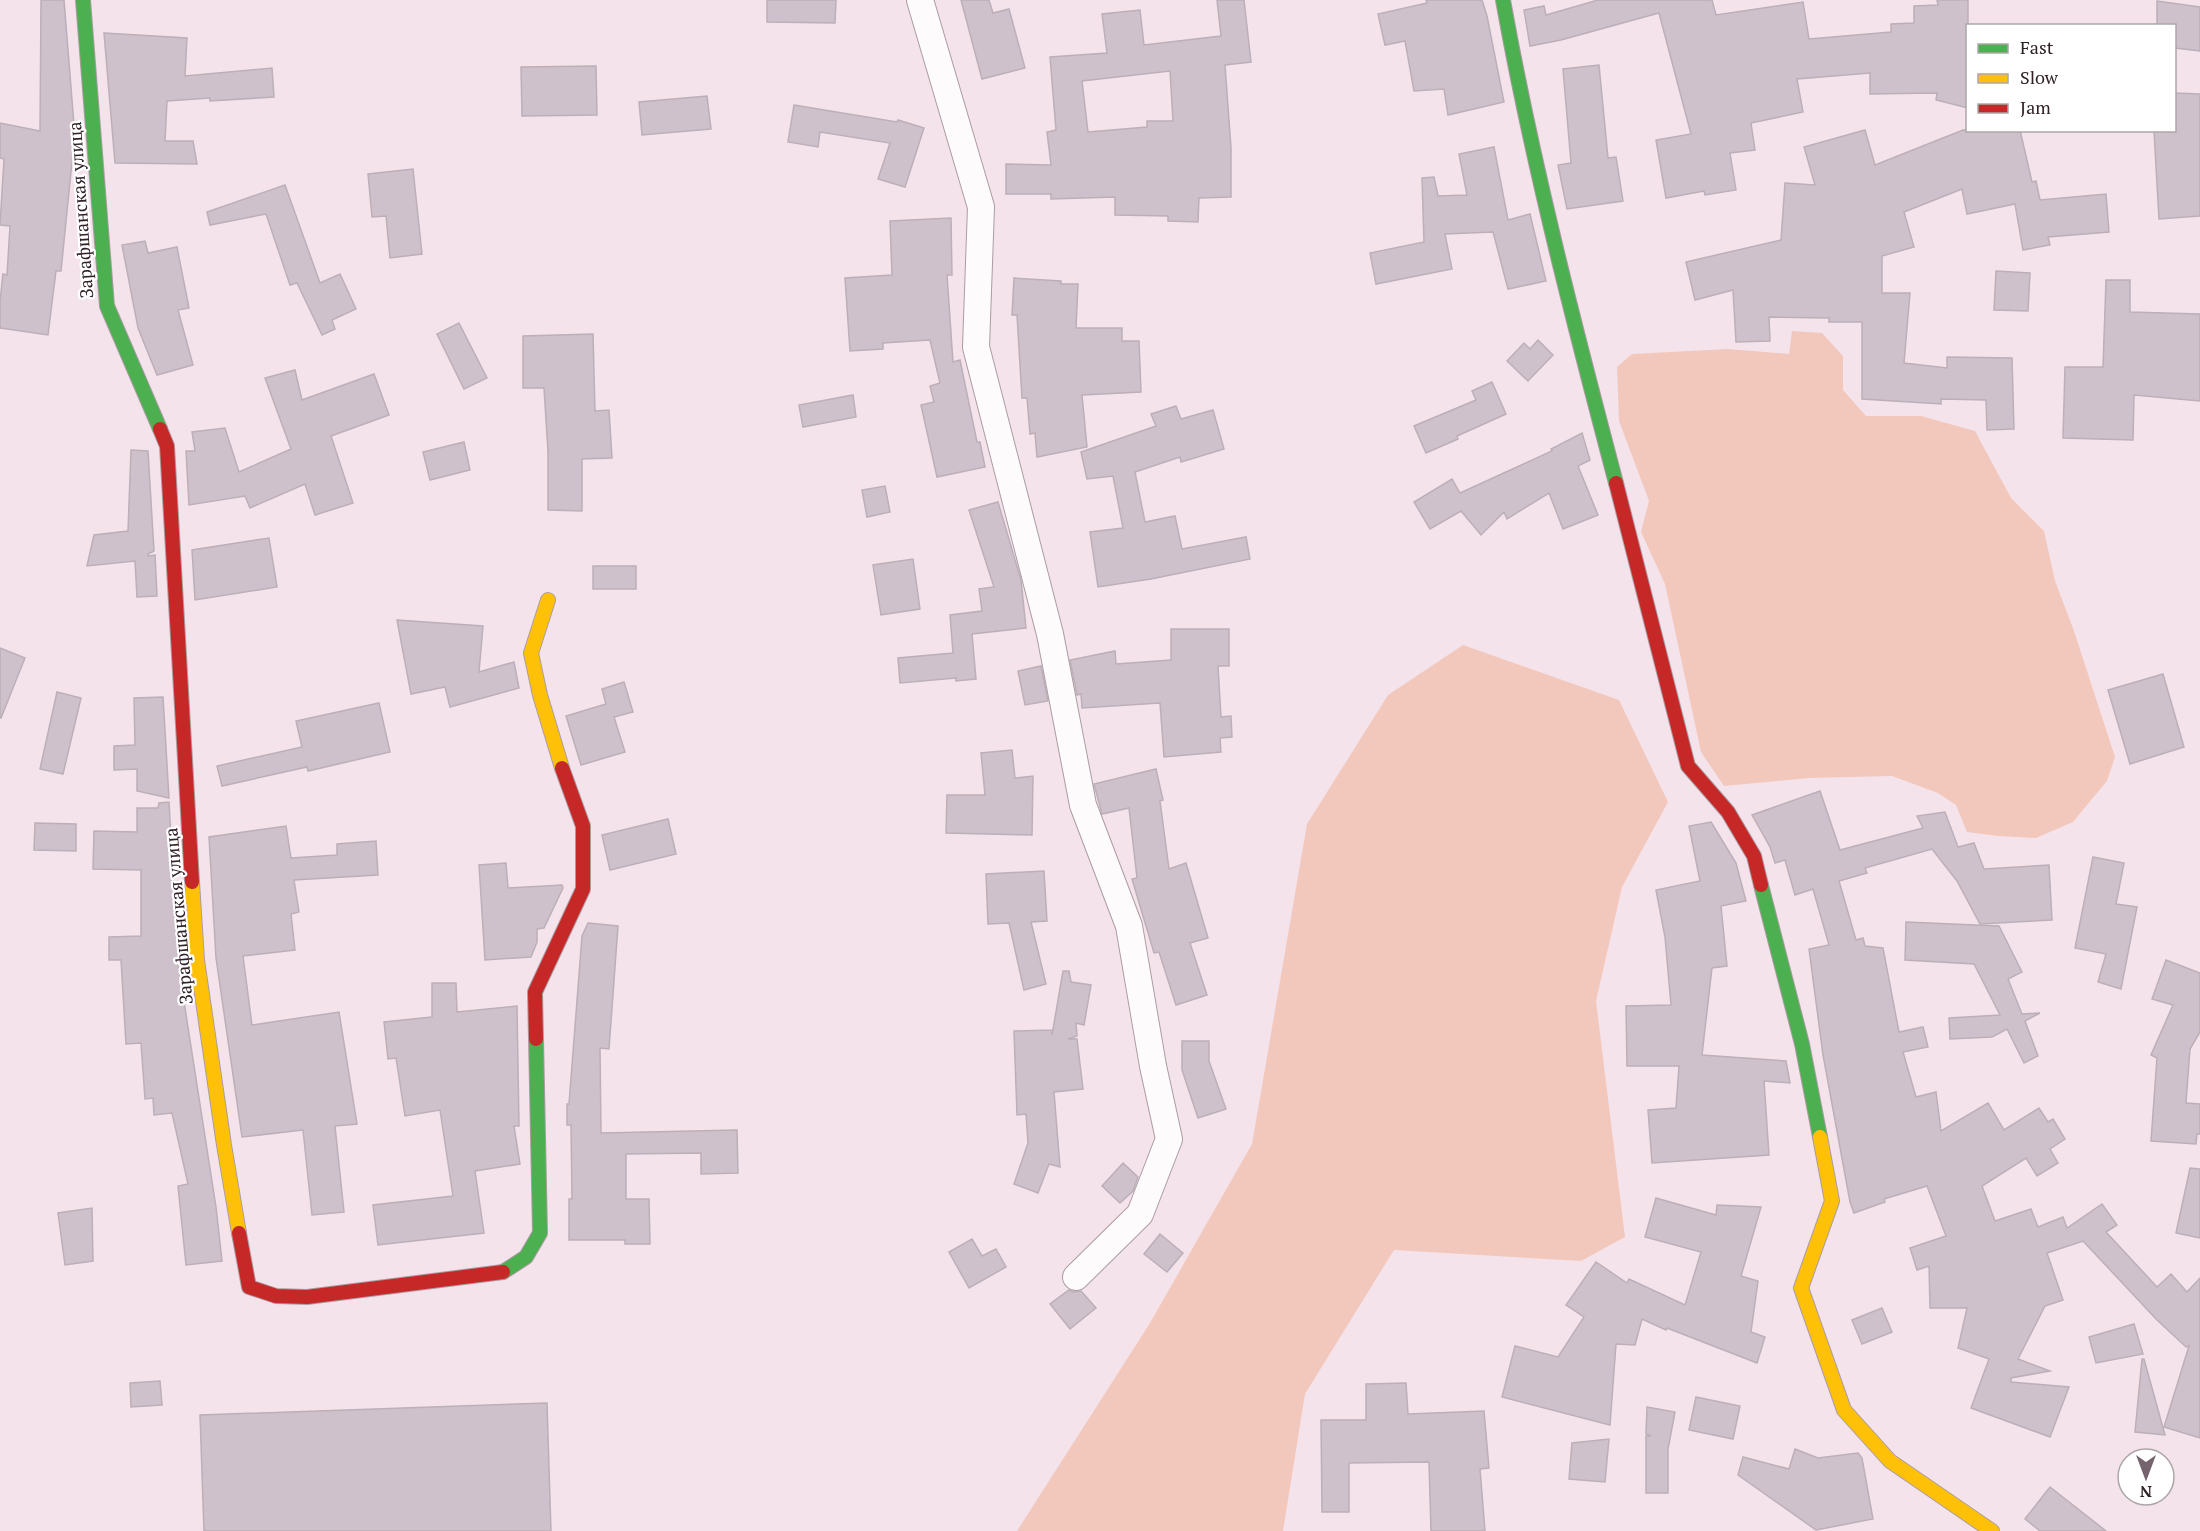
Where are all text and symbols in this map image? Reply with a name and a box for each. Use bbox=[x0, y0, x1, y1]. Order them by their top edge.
legend bbox=[1966, 24, 2176, 132]
text: Fast bbox=[2020, 35, 2054, 59]
text: Slow bbox=[2020, 65, 2059, 89]
text: Jam bbox=[2020, 95, 2051, 119]
street label: Зарафшанская улица bbox=[62, 121, 98, 299]
street label: Зарафшанская улица bbox=[158, 827, 198, 1005]
north arrow bbox=[2116, 1447, 2176, 1507]
text: N bbox=[2140, 1481, 2152, 1503]

